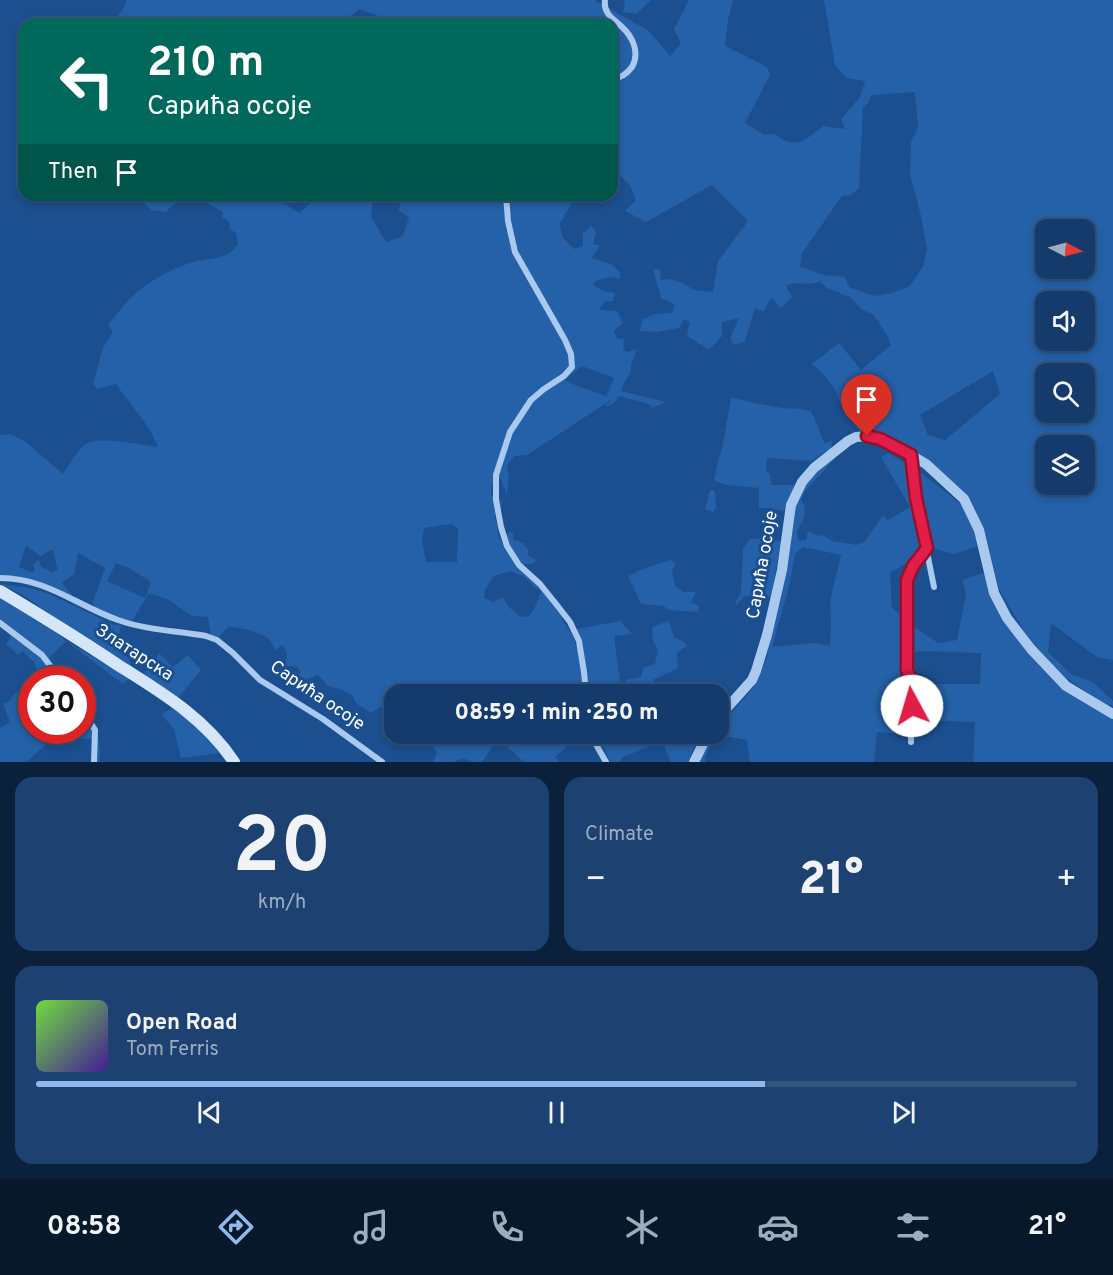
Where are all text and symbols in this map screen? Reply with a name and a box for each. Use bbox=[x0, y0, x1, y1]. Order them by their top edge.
text: 210 m bbox=[147, 38, 264, 91]
icon: left bbox=[48, 42, 126, 120]
text: Сарића осоје bbox=[147, 90, 312, 124]
icon: arrive bbox=[110, 156, 143, 189]
text: Then bbox=[48, 159, 98, 186]
north arrow bbox=[1035, 219, 1095, 279]
map controls bbox=[1035, 219, 1095, 495]
button: sound bbox=[1035, 291, 1095, 351]
button: search bbox=[1035, 363, 1095, 423]
pin bbox=[841, 374, 892, 436]
icon: arrive bbox=[850, 383, 883, 416]
button: layers bbox=[1035, 435, 1095, 495]
street label: Сарића осоје bbox=[742, 509, 784, 621]
street label: Златарска bbox=[90, 619, 178, 687]
street label: Сарића осоје bbox=[265, 656, 369, 736]
speed limit sign: 30 bbox=[18, 666, 96, 744]
position arrow bbox=[880, 674, 944, 738]
text: 08:59 · 1 min · 250 m bbox=[455, 700, 658, 727]
text: 20 bbox=[233, 801, 331, 900]
text: Climate bbox=[585, 822, 654, 848]
text: 21° bbox=[799, 853, 863, 910]
text: − bbox=[585, 860, 606, 902]
text: + bbox=[1056, 860, 1077, 902]
text: km/h bbox=[258, 890, 306, 916]
text: Open Road bbox=[126, 1010, 238, 1037]
text: Tom Ferris bbox=[126, 1037, 219, 1063]
icon: previous bbox=[193, 1096, 226, 1129]
icon: pause bbox=[540, 1096, 573, 1129]
icon: next bbox=[887, 1096, 920, 1129]
icon: directions bbox=[215, 1206, 257, 1248]
icon: music bbox=[350, 1206, 392, 1248]
icon: phone bbox=[486, 1206, 528, 1248]
icon: climate bbox=[621, 1206, 663, 1248]
icon: car bbox=[757, 1206, 799, 1248]
icon: filters bbox=[892, 1206, 934, 1248]
text: 08:58 bbox=[47, 1210, 122, 1244]
text: 21° bbox=[1028, 1210, 1066, 1244]

